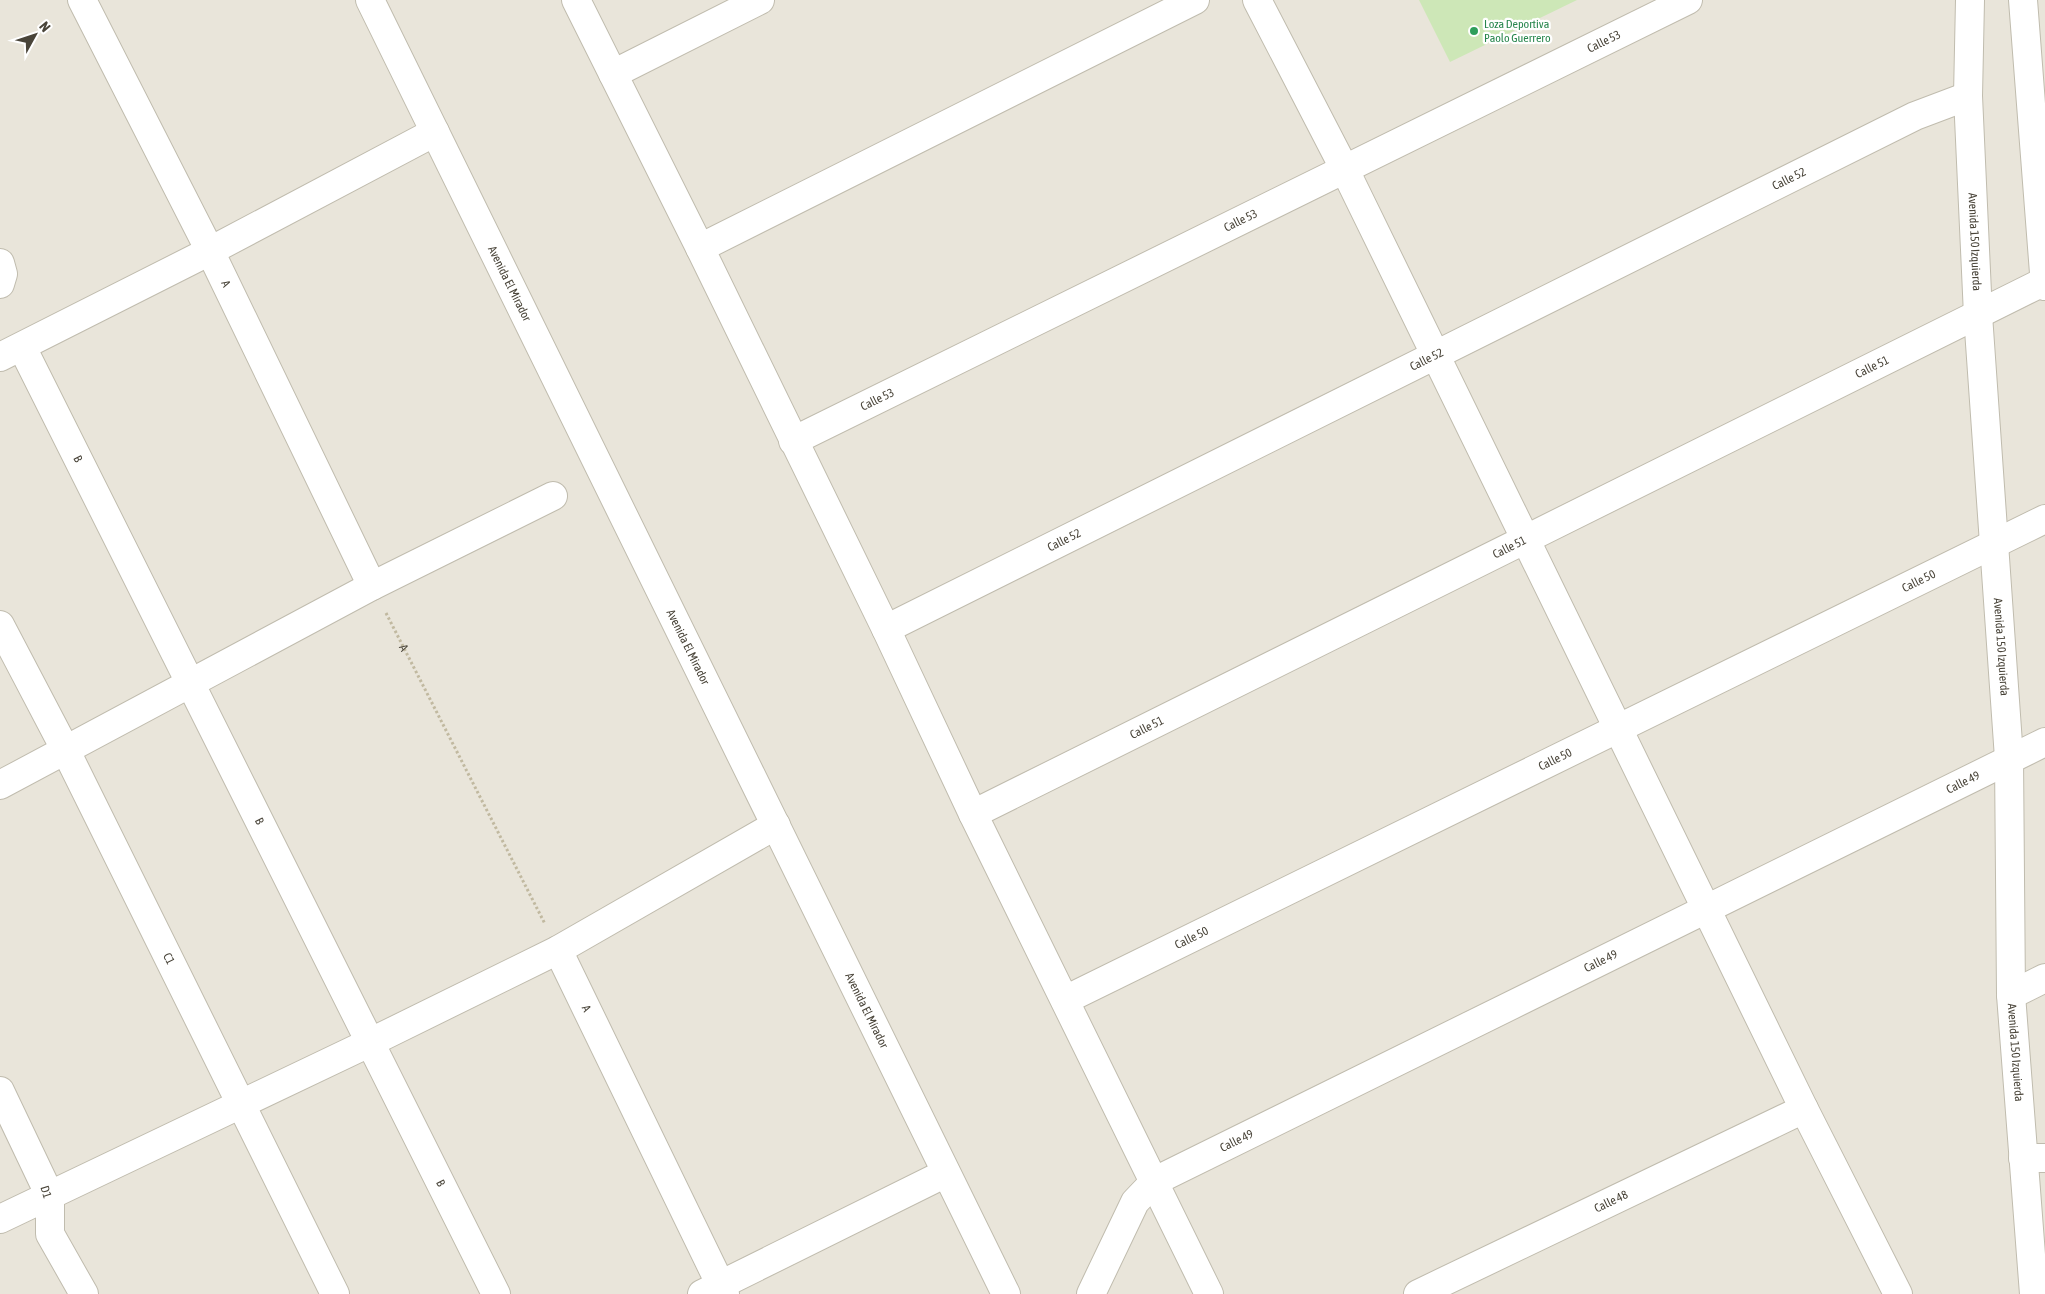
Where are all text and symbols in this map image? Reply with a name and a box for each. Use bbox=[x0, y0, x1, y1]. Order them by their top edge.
north arrow bbox=[10, 10, 60, 60]
place label: Loza Deportiva Paolo Guerrero bbox=[1484, 17, 1551, 45]
text: N bbox=[36, 18, 54, 35]
marker: Loza Deportiva Paolo Guerrero bbox=[1468, 25, 1480, 37]
street label: Calle 53 bbox=[1585, 27, 1623, 56]
street label: Calle 52 bbox=[1770, 165, 1808, 193]
street label: Avenida 150 Izquierda bbox=[1965, 192, 1984, 291]
street label: Calle 53 bbox=[1222, 206, 1260, 235]
street label: Avenida El Mirador bbox=[485, 244, 534, 324]
street label: A bbox=[218, 278, 233, 289]
street label: Calle 52 bbox=[1407, 345, 1446, 374]
street label: Calle 51 bbox=[1853, 353, 1891, 381]
street label: Calle 53 bbox=[858, 385, 896, 414]
street label: B bbox=[70, 453, 86, 465]
street label: Calle 52 bbox=[1045, 526, 1083, 554]
street label: Calle 51 bbox=[1490, 533, 1529, 562]
street label: Calle 50 bbox=[1900, 567, 1938, 595]
street label: Avenida 150 Izquierda bbox=[1991, 598, 2012, 696]
street label: Avenida El Mirador bbox=[664, 607, 713, 687]
street label: A bbox=[396, 642, 411, 654]
street label: Calle 51 bbox=[1128, 713, 1166, 742]
street label: Calle 50 bbox=[1536, 745, 1575, 774]
street label: Calle 49 bbox=[1944, 768, 1982, 797]
street label: B bbox=[252, 815, 267, 827]
street label: Calle 50 bbox=[1172, 924, 1211, 952]
street label: Calle 49 bbox=[1582, 947, 1620, 975]
street label: C1 bbox=[160, 951, 178, 967]
street label: Avenida El Mirador bbox=[842, 971, 891, 1051]
street label: A bbox=[579, 1003, 594, 1014]
street label: Avenida 150 Izquierda bbox=[2005, 1003, 2026, 1102]
street label: Calle 49 bbox=[1218, 1126, 1256, 1155]
street label: B bbox=[433, 1177, 448, 1189]
street label: D1 bbox=[37, 1184, 55, 1200]
street label: Calle 48 bbox=[1592, 1187, 1630, 1216]

